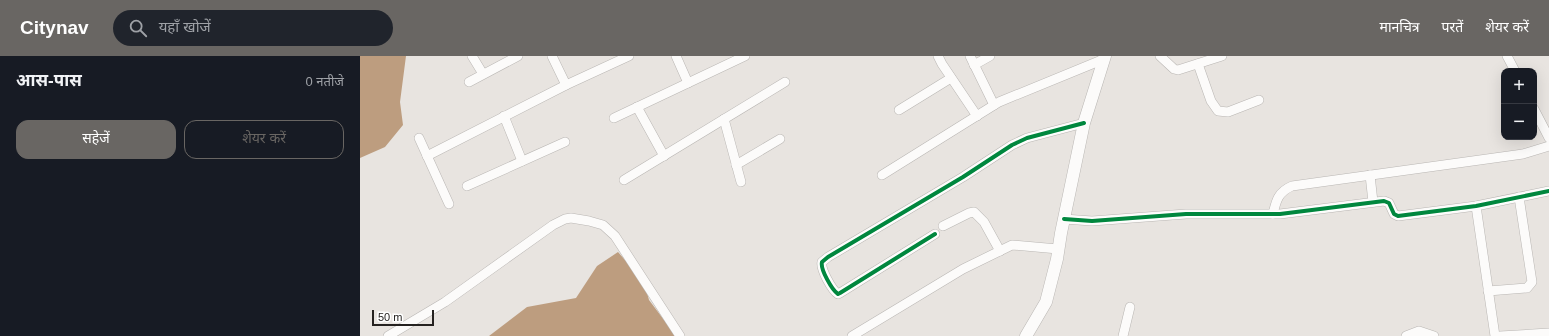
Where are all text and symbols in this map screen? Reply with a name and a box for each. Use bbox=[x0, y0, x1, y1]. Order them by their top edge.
search box bbox=[113, 10, 393, 46]
text: Citynav bbox=[20, 17, 89, 38]
icon: search bbox=[127, 17, 149, 39]
text: यहाँ खोजें bbox=[159, 18, 211, 35]
text: मानचित्र bbox=[1380, 19, 1420, 35]
text: परतें bbox=[1442, 19, 1463, 35]
text: शेयर करें bbox=[1485, 19, 1529, 35]
map controls bbox=[1501, 68, 1537, 140]
button: + bbox=[1501, 68, 1537, 104]
text: आस-पास bbox=[16, 71, 82, 90]
text: 0 नतीजे bbox=[306, 74, 344, 89]
button: − bbox=[1501, 104, 1537, 140]
button: सहेजें bbox=[16, 120, 176, 159]
button: शेयर करें bbox=[184, 120, 344, 159]
scale bar bbox=[372, 308, 434, 327]
text: 50 m bbox=[378, 311, 402, 323]

